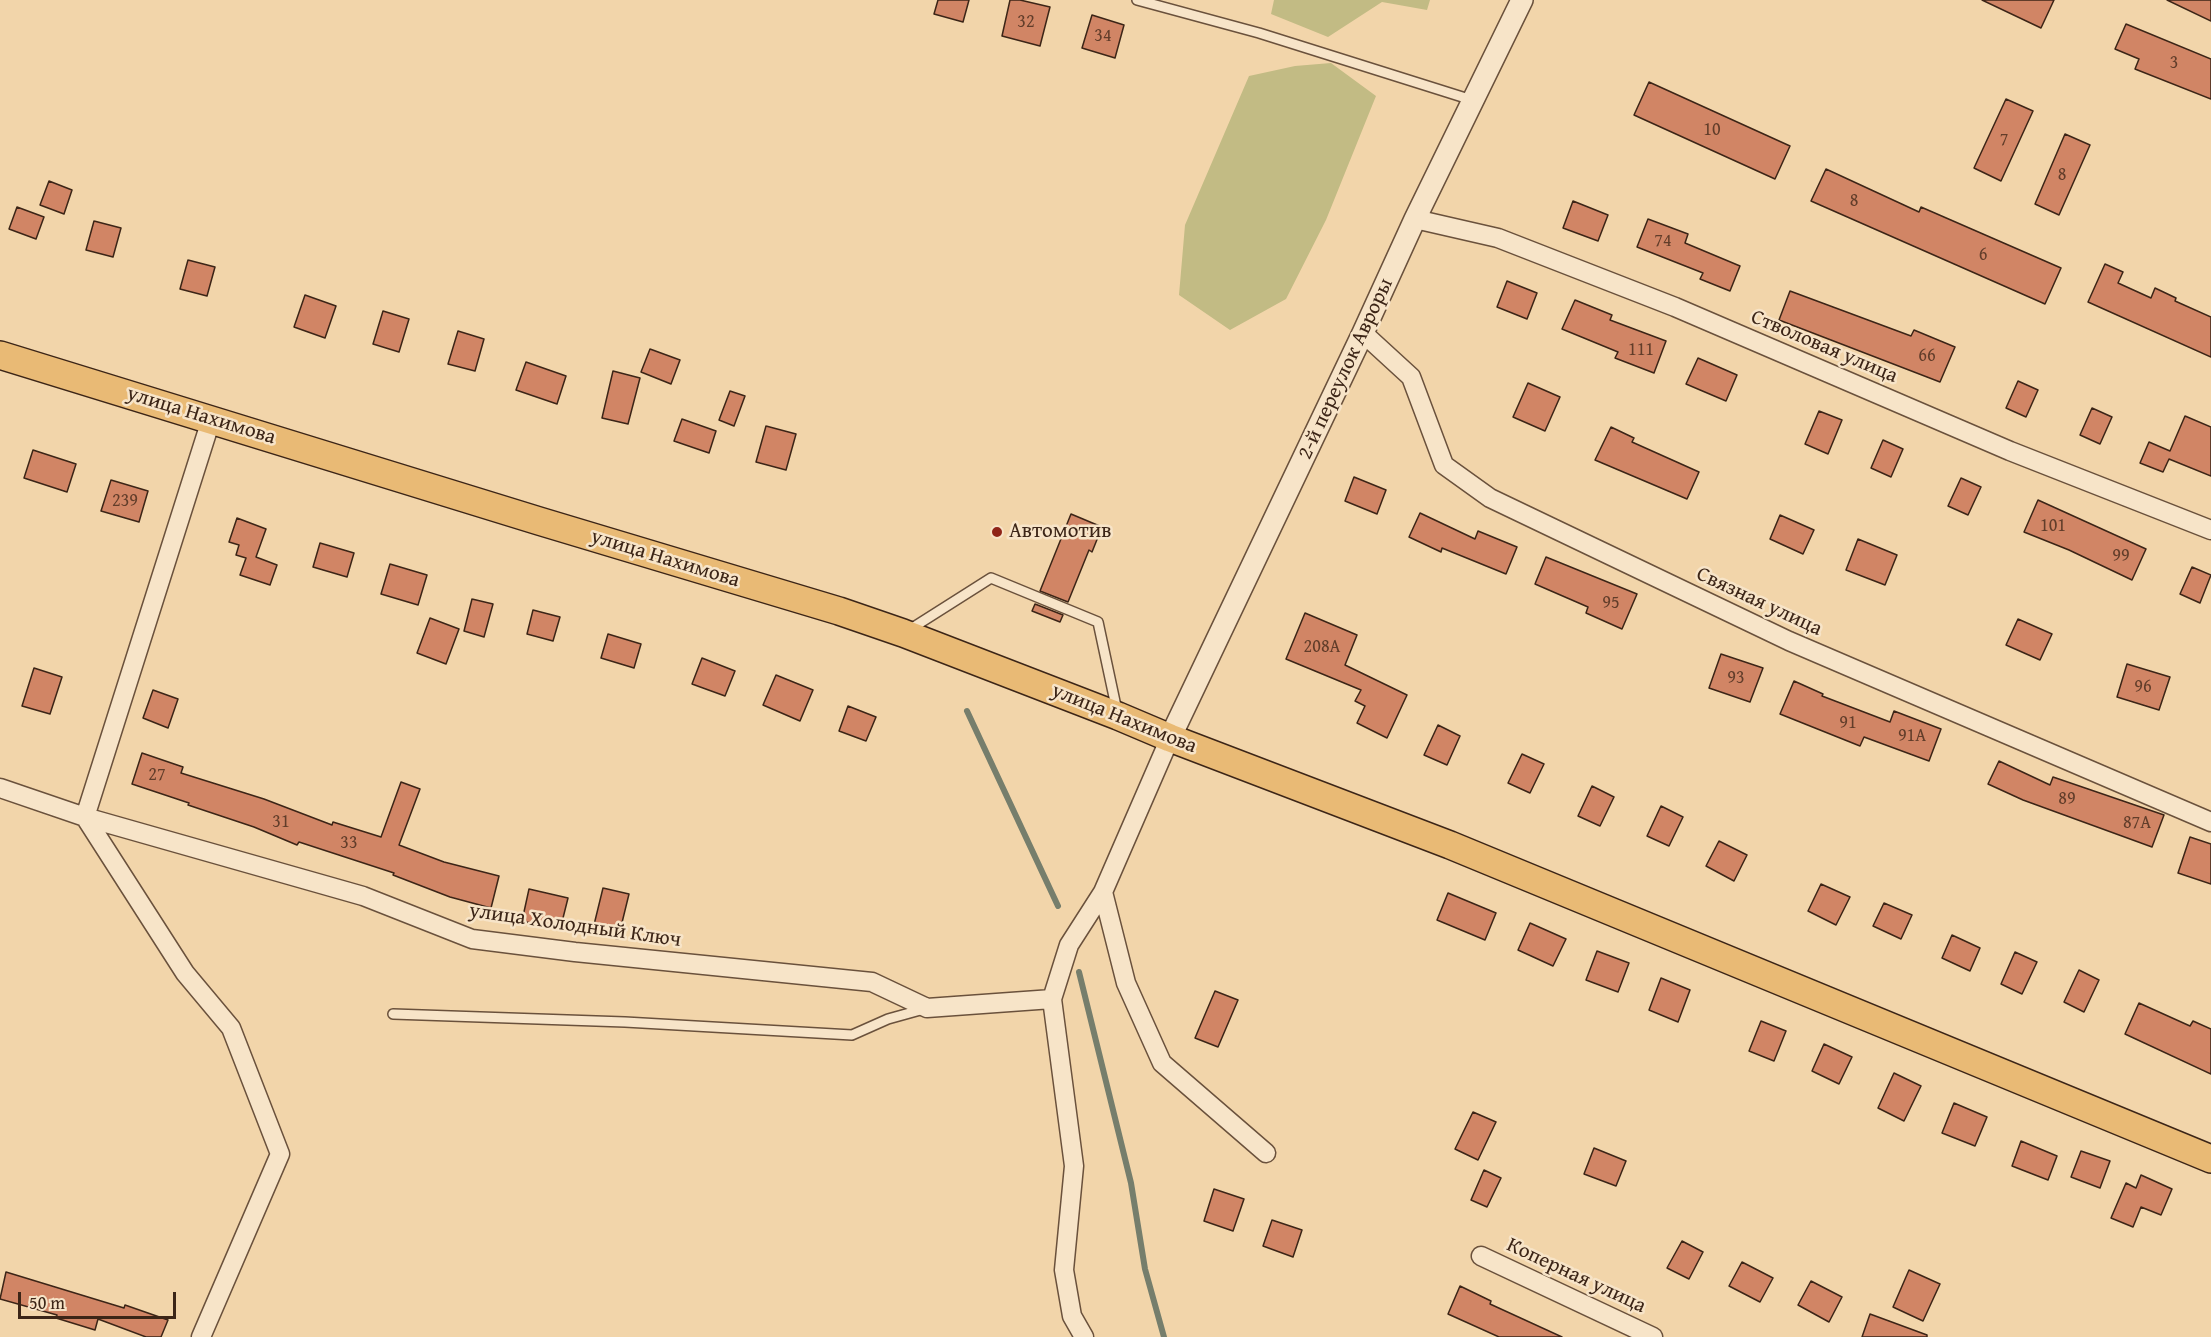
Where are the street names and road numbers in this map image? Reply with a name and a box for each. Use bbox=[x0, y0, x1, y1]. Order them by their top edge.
street label: 2-й переулок Авроры bbox=[1293, 274, 1399, 464]
street label: Стволовая улица bbox=[1747, 305, 1901, 389]
street label: улица Нахимова bbox=[123, 381, 279, 451]
street label: улица Нахимова bbox=[587, 524, 743, 594]
street label: Связная улица bbox=[1692, 562, 1826, 642]
street label: улица Нахимова bbox=[1048, 678, 1200, 760]
street label: улица Холодный Ключ bbox=[467, 899, 683, 953]
street label: Коперная улица bbox=[1502, 1233, 1650, 1319]

